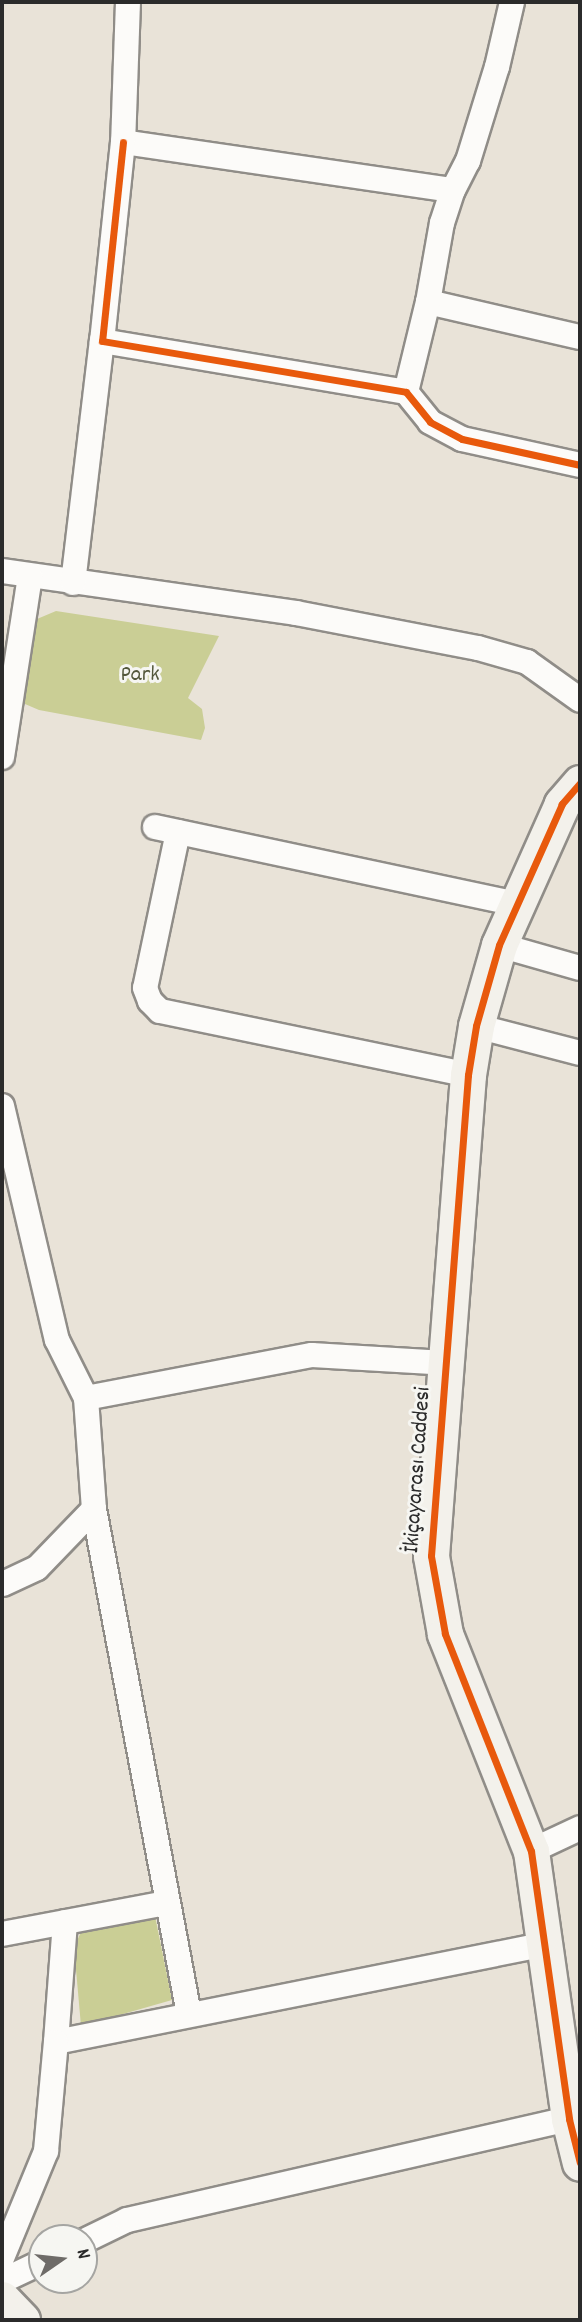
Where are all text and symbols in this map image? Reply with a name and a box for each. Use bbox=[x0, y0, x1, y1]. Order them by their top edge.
park label: Park bbox=[120, 662, 160, 690]
street label: İkiçayarası Caddesi bbox=[399, 1386, 439, 1554]
north arrow bbox=[28, 2224, 98, 2294]
text: N bbox=[68, 2246, 96, 2262]

